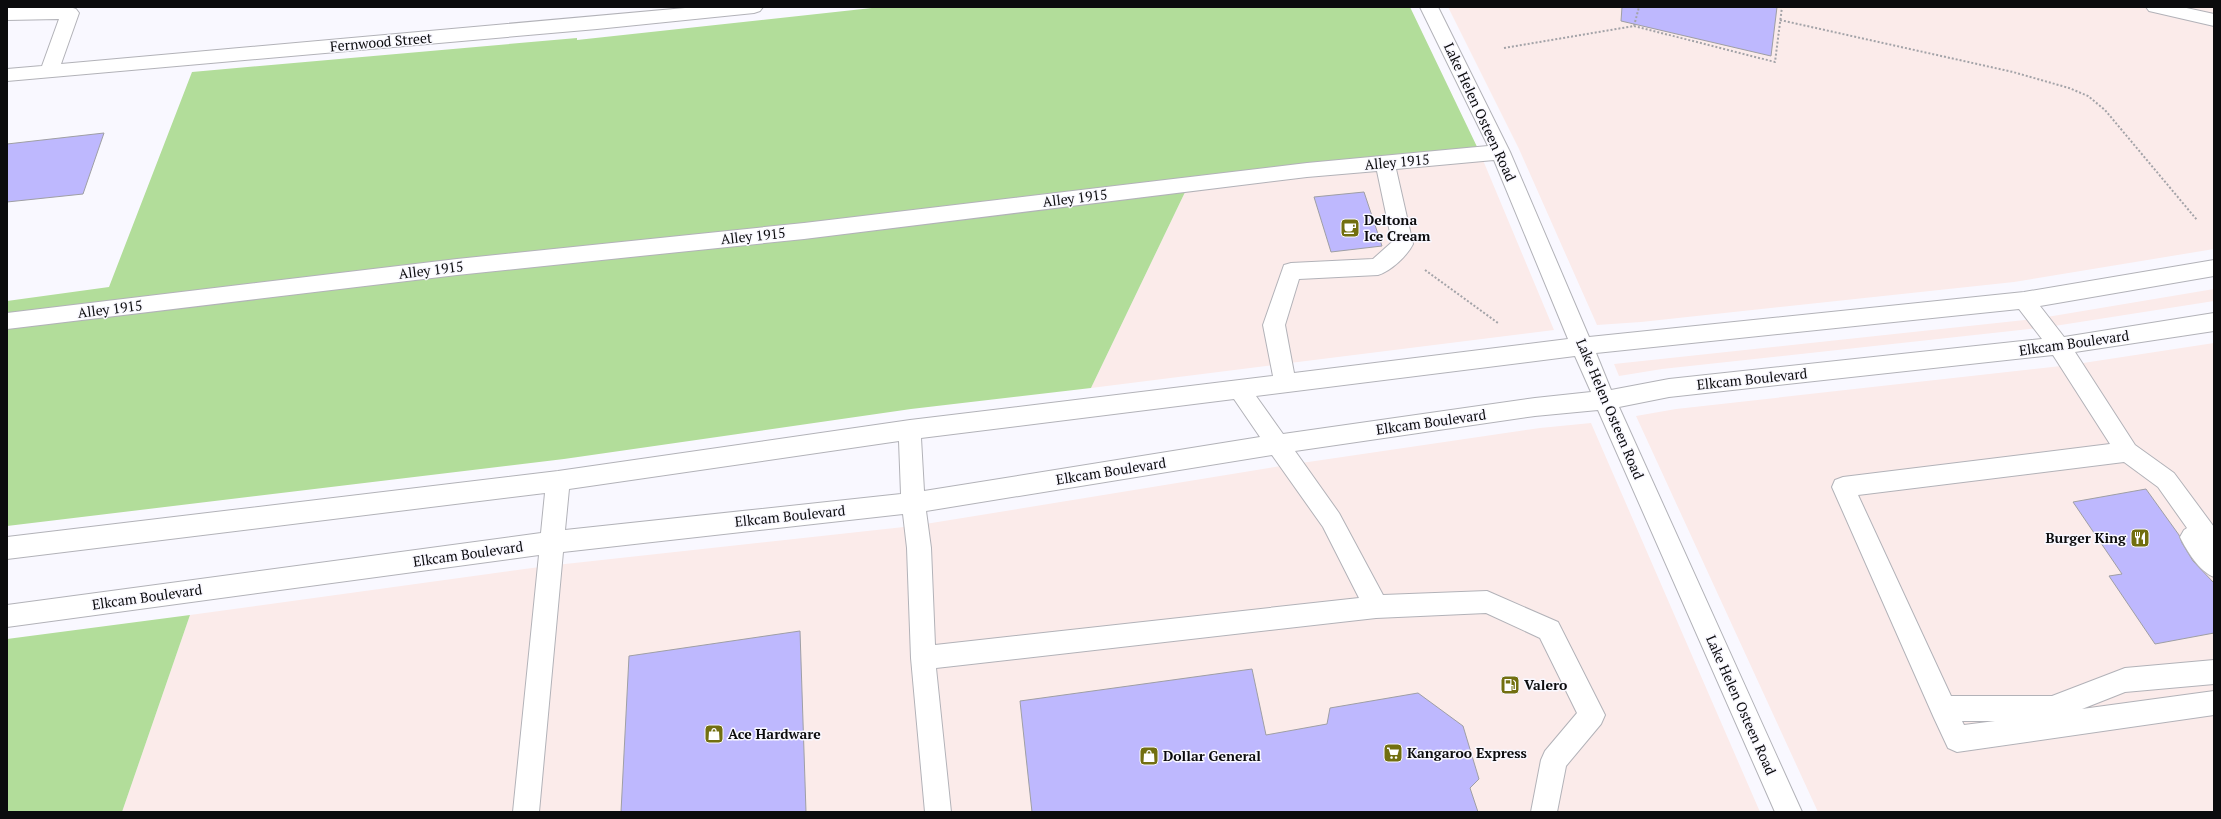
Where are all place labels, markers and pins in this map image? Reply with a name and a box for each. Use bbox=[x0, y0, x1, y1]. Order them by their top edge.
place label: Deltona Ice Cream bbox=[1364, 210, 1431, 245]
cafe icon: Deltona Ice Cream bbox=[1339, 217, 1361, 239]
restaurant icon: Burger King bbox=[2129, 527, 2151, 549]
place label: Burger King bbox=[2045, 528, 2127, 547]
fuel station icon: Valero bbox=[1499, 674, 1521, 696]
place label: Valero bbox=[1524, 675, 1567, 694]
shop icon: Ace Hardware bbox=[703, 723, 725, 745]
place label: Ace Hardware bbox=[728, 724, 821, 743]
supermarket icon: Kangaroo Express bbox=[1382, 742, 1404, 764]
place label: Kangaroo Express bbox=[1407, 743, 1527, 762]
shop icon: Dollar General bbox=[1138, 745, 1160, 767]
place label: Dollar General bbox=[1163, 746, 1261, 765]

